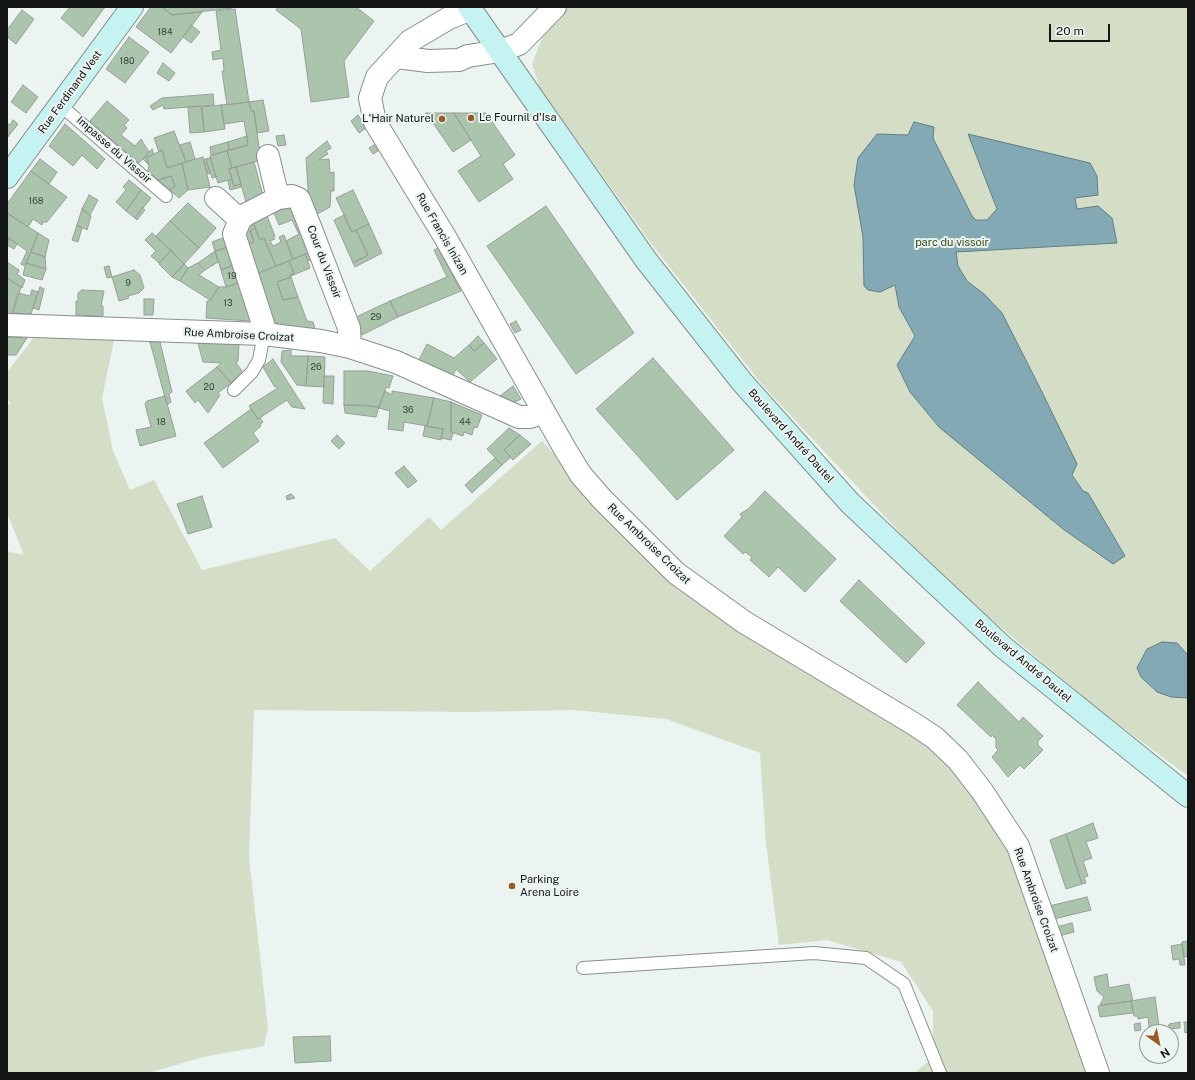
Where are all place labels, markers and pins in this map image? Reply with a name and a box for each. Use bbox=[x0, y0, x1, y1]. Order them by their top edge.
place label: Le Fournil d'Isa bbox=[479, 111, 556, 125]
place label: L'Hair Naturel bbox=[362, 112, 434, 126]
marker: Le Fournil d'Isa bbox=[466, 113, 476, 123]
marker: L'Hair Naturel bbox=[437, 114, 447, 124]
place label: Parking Arena Loire bbox=[520, 873, 579, 899]
marker: Parking Arena Loire bbox=[507, 881, 517, 891]

